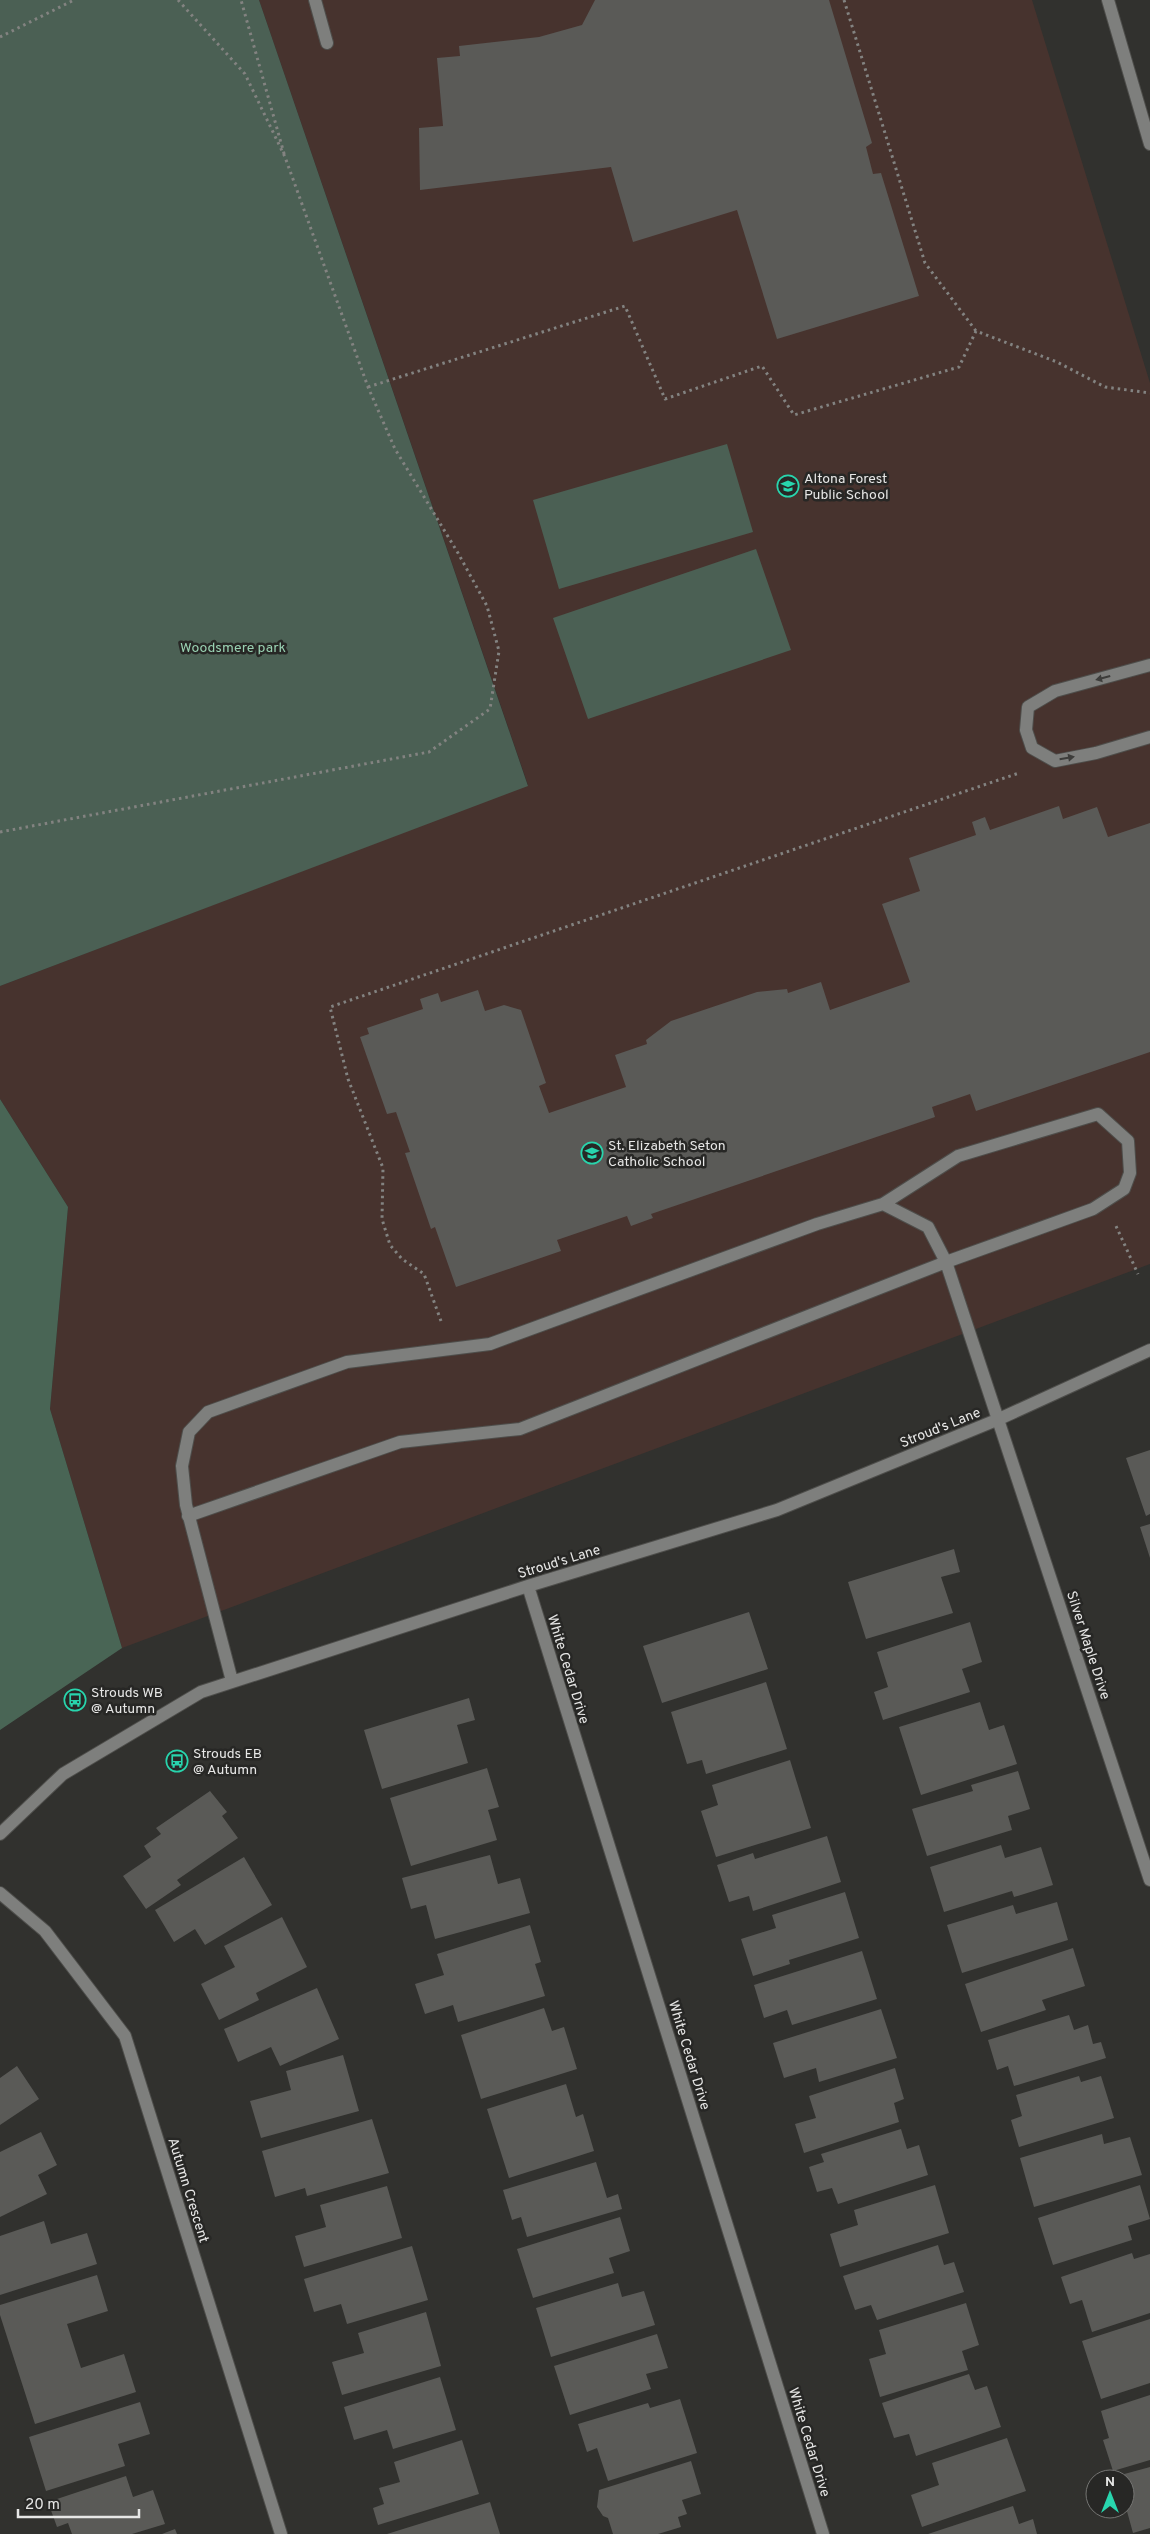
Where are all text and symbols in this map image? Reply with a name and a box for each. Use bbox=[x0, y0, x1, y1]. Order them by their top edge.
place label: Altona Forest Public School bbox=[804, 471, 889, 504]
school or university icon: Altona Forest Public School bbox=[776, 474, 800, 498]
park label: Woodsmere park bbox=[180, 640, 286, 657]
one-way arrow bbox=[1095, 675, 1110, 683]
one-way arrow bbox=[1060, 754, 1076, 762]
place label: St. Elizabeth Seton Catholic School bbox=[608, 1138, 726, 1171]
school or university icon: St. Elizabeth Seton Catholic School bbox=[580, 1141, 604, 1165]
street label: Stroud's Lane bbox=[898, 1405, 983, 1452]
street label: Stroud's Lane bbox=[516, 1542, 603, 1583]
street label: Silver Maple Drive bbox=[1062, 1589, 1113, 1702]
street label: White Cedar Drive bbox=[543, 1613, 592, 1726]
place label: Strouds WB @ Autumn bbox=[91, 1685, 163, 1718]
bus stop icon: Strouds WB @ Autumn bbox=[63, 1688, 87, 1712]
place label: Strouds EB @ Autumn bbox=[193, 1746, 262, 1779]
bus stop icon: Strouds EB @ Autumn bbox=[165, 1749, 189, 1773]
street label: White Cedar Drive bbox=[664, 1999, 713, 2112]
street label: Autumn Crescent bbox=[163, 2136, 212, 2245]
street label: White Cedar Drive bbox=[784, 2386, 833, 2499]
north arrow bbox=[1085, 2469, 1135, 2519]
text: N bbox=[1105, 2474, 1115, 2491]
scale bar bbox=[18, 2486, 139, 2518]
text: 20 m bbox=[25, 2496, 60, 2515]

